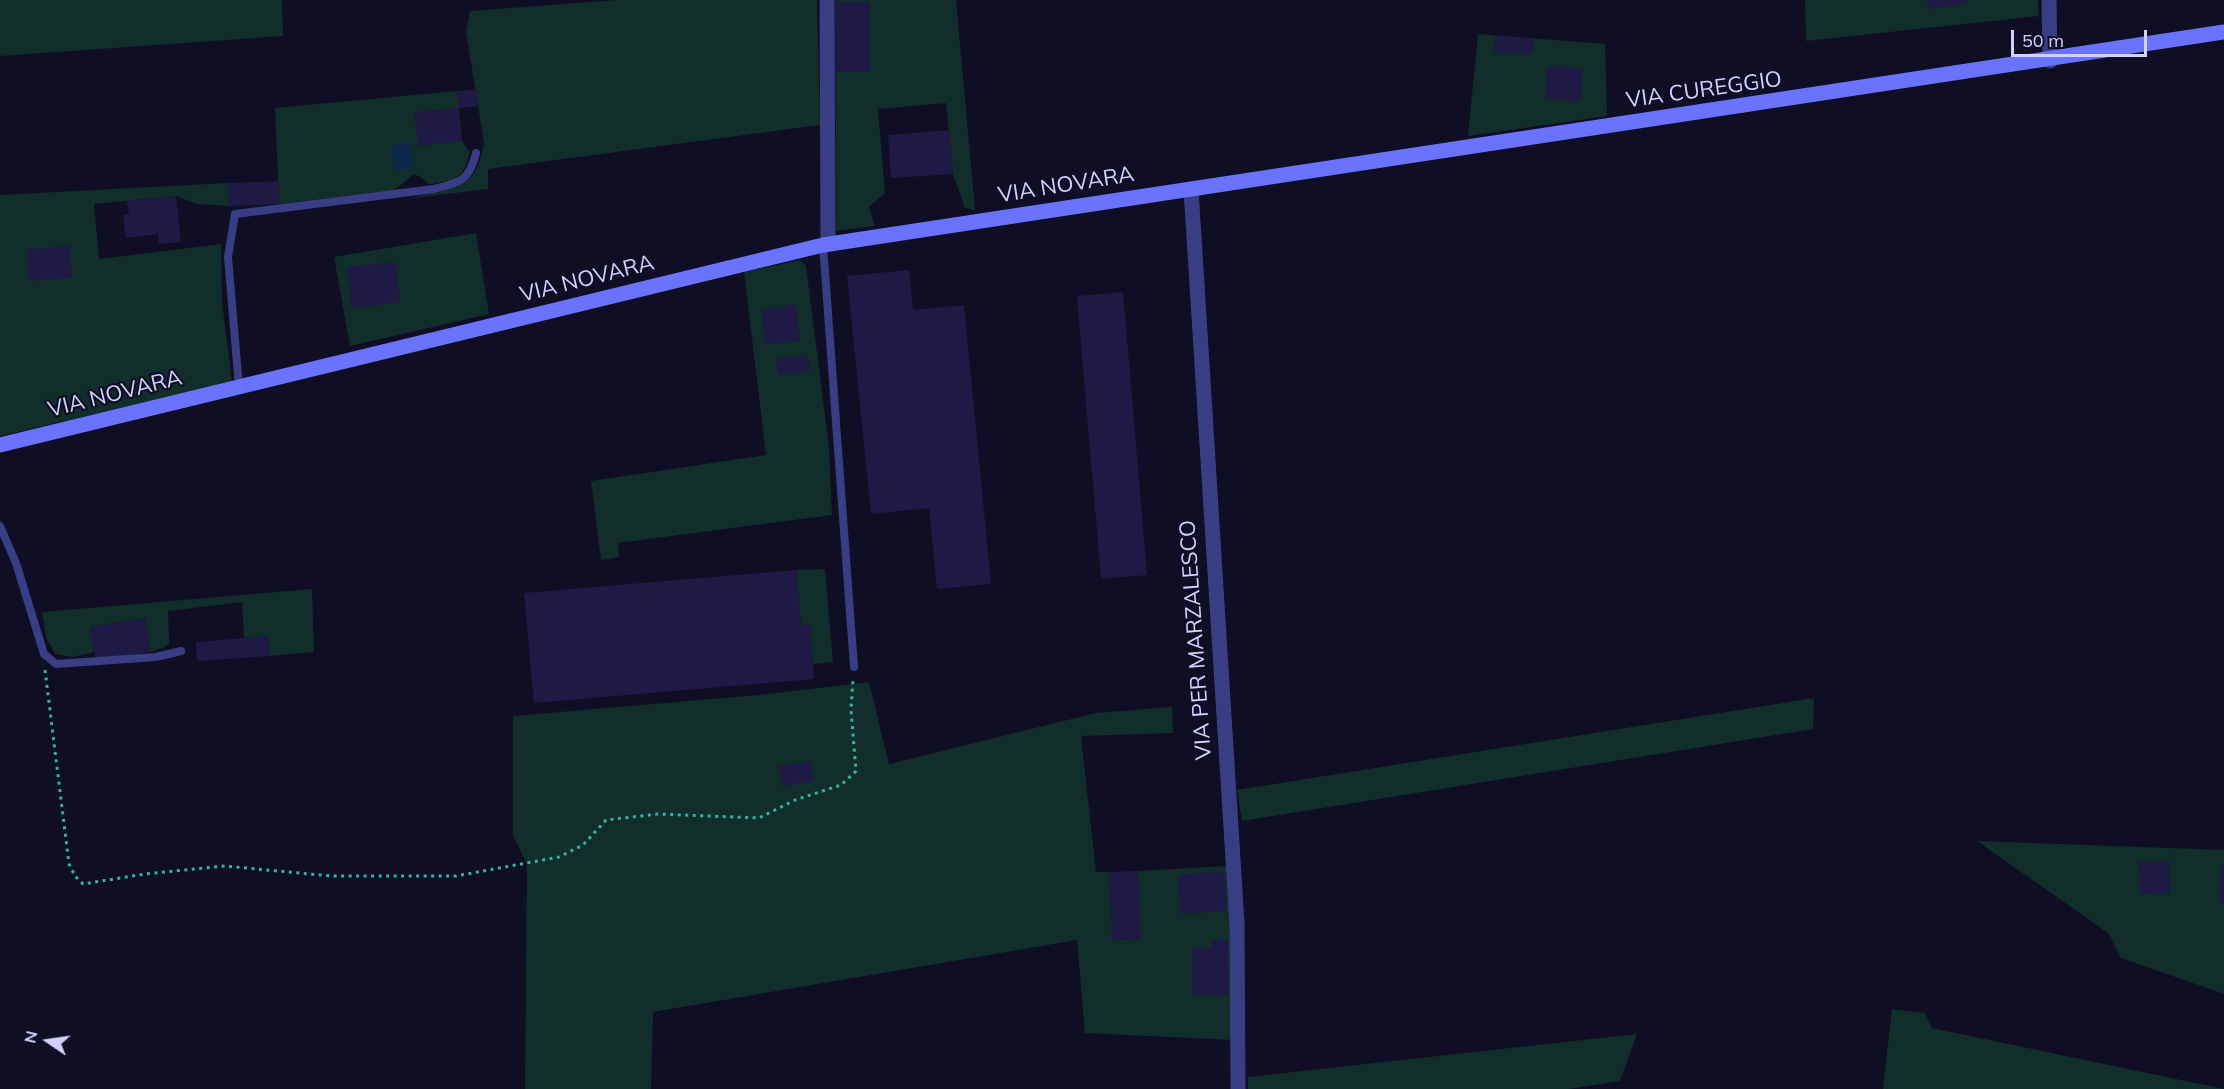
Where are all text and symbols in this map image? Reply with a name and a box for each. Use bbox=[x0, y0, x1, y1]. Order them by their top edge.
scale bar bbox=[2014, 18, 2150, 56]
text: 50 m bbox=[2022, 29, 2064, 52]
street label: VIA CUREGGIO bbox=[1624, 66, 1784, 114]
street label: VIA NOVARA bbox=[996, 161, 1136, 209]
street label: VIA NOVARA bbox=[517, 250, 657, 308]
street label: VIA NOVARA bbox=[45, 365, 185, 423]
street label: VIA PER MARZALESCO bbox=[1174, 519, 1218, 761]
north arrow bbox=[18, 1011, 78, 1071]
text: N bbox=[19, 1029, 42, 1045]

